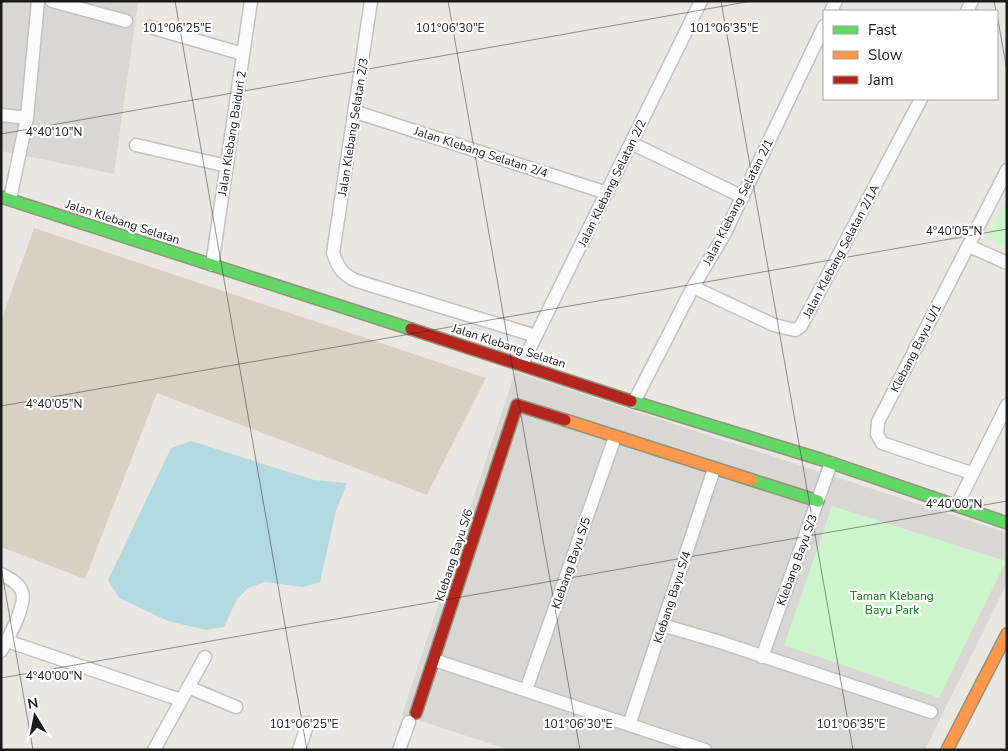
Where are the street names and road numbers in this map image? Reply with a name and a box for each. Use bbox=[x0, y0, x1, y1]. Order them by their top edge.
street label: Jalan Klebang Selatan 2/3 bbox=[334, 57, 372, 198]
street label: Jalan Klebang Baiduri 2 bbox=[214, 69, 250, 198]
street label: Jalan Klebang Selatan 2/2 bbox=[574, 117, 650, 250]
street label: Jalan Klebang Selatan 2/4 bbox=[411, 123, 550, 181]
street label: Jalan Klebang Selatan 2/1 bbox=[699, 136, 777, 269]
street label: Jalan Klebang Selatan 2/1A bbox=[799, 182, 883, 321]
street label: Jalan Klebang Selatan bbox=[63, 196, 182, 248]
street label: Klebang Bayu U/1 bbox=[887, 301, 945, 395]
street label: Jalan Klebang Selatan bbox=[449, 320, 568, 372]
street label: Klebang Bayu S/6 bbox=[432, 507, 476, 603]
street label: Klebang Bayu S/3 bbox=[773, 512, 821, 608]
street label: Klebang Bayu S/5 bbox=[548, 515, 594, 611]
street label: Klebang Bayu S/4 bbox=[650, 549, 694, 645]

